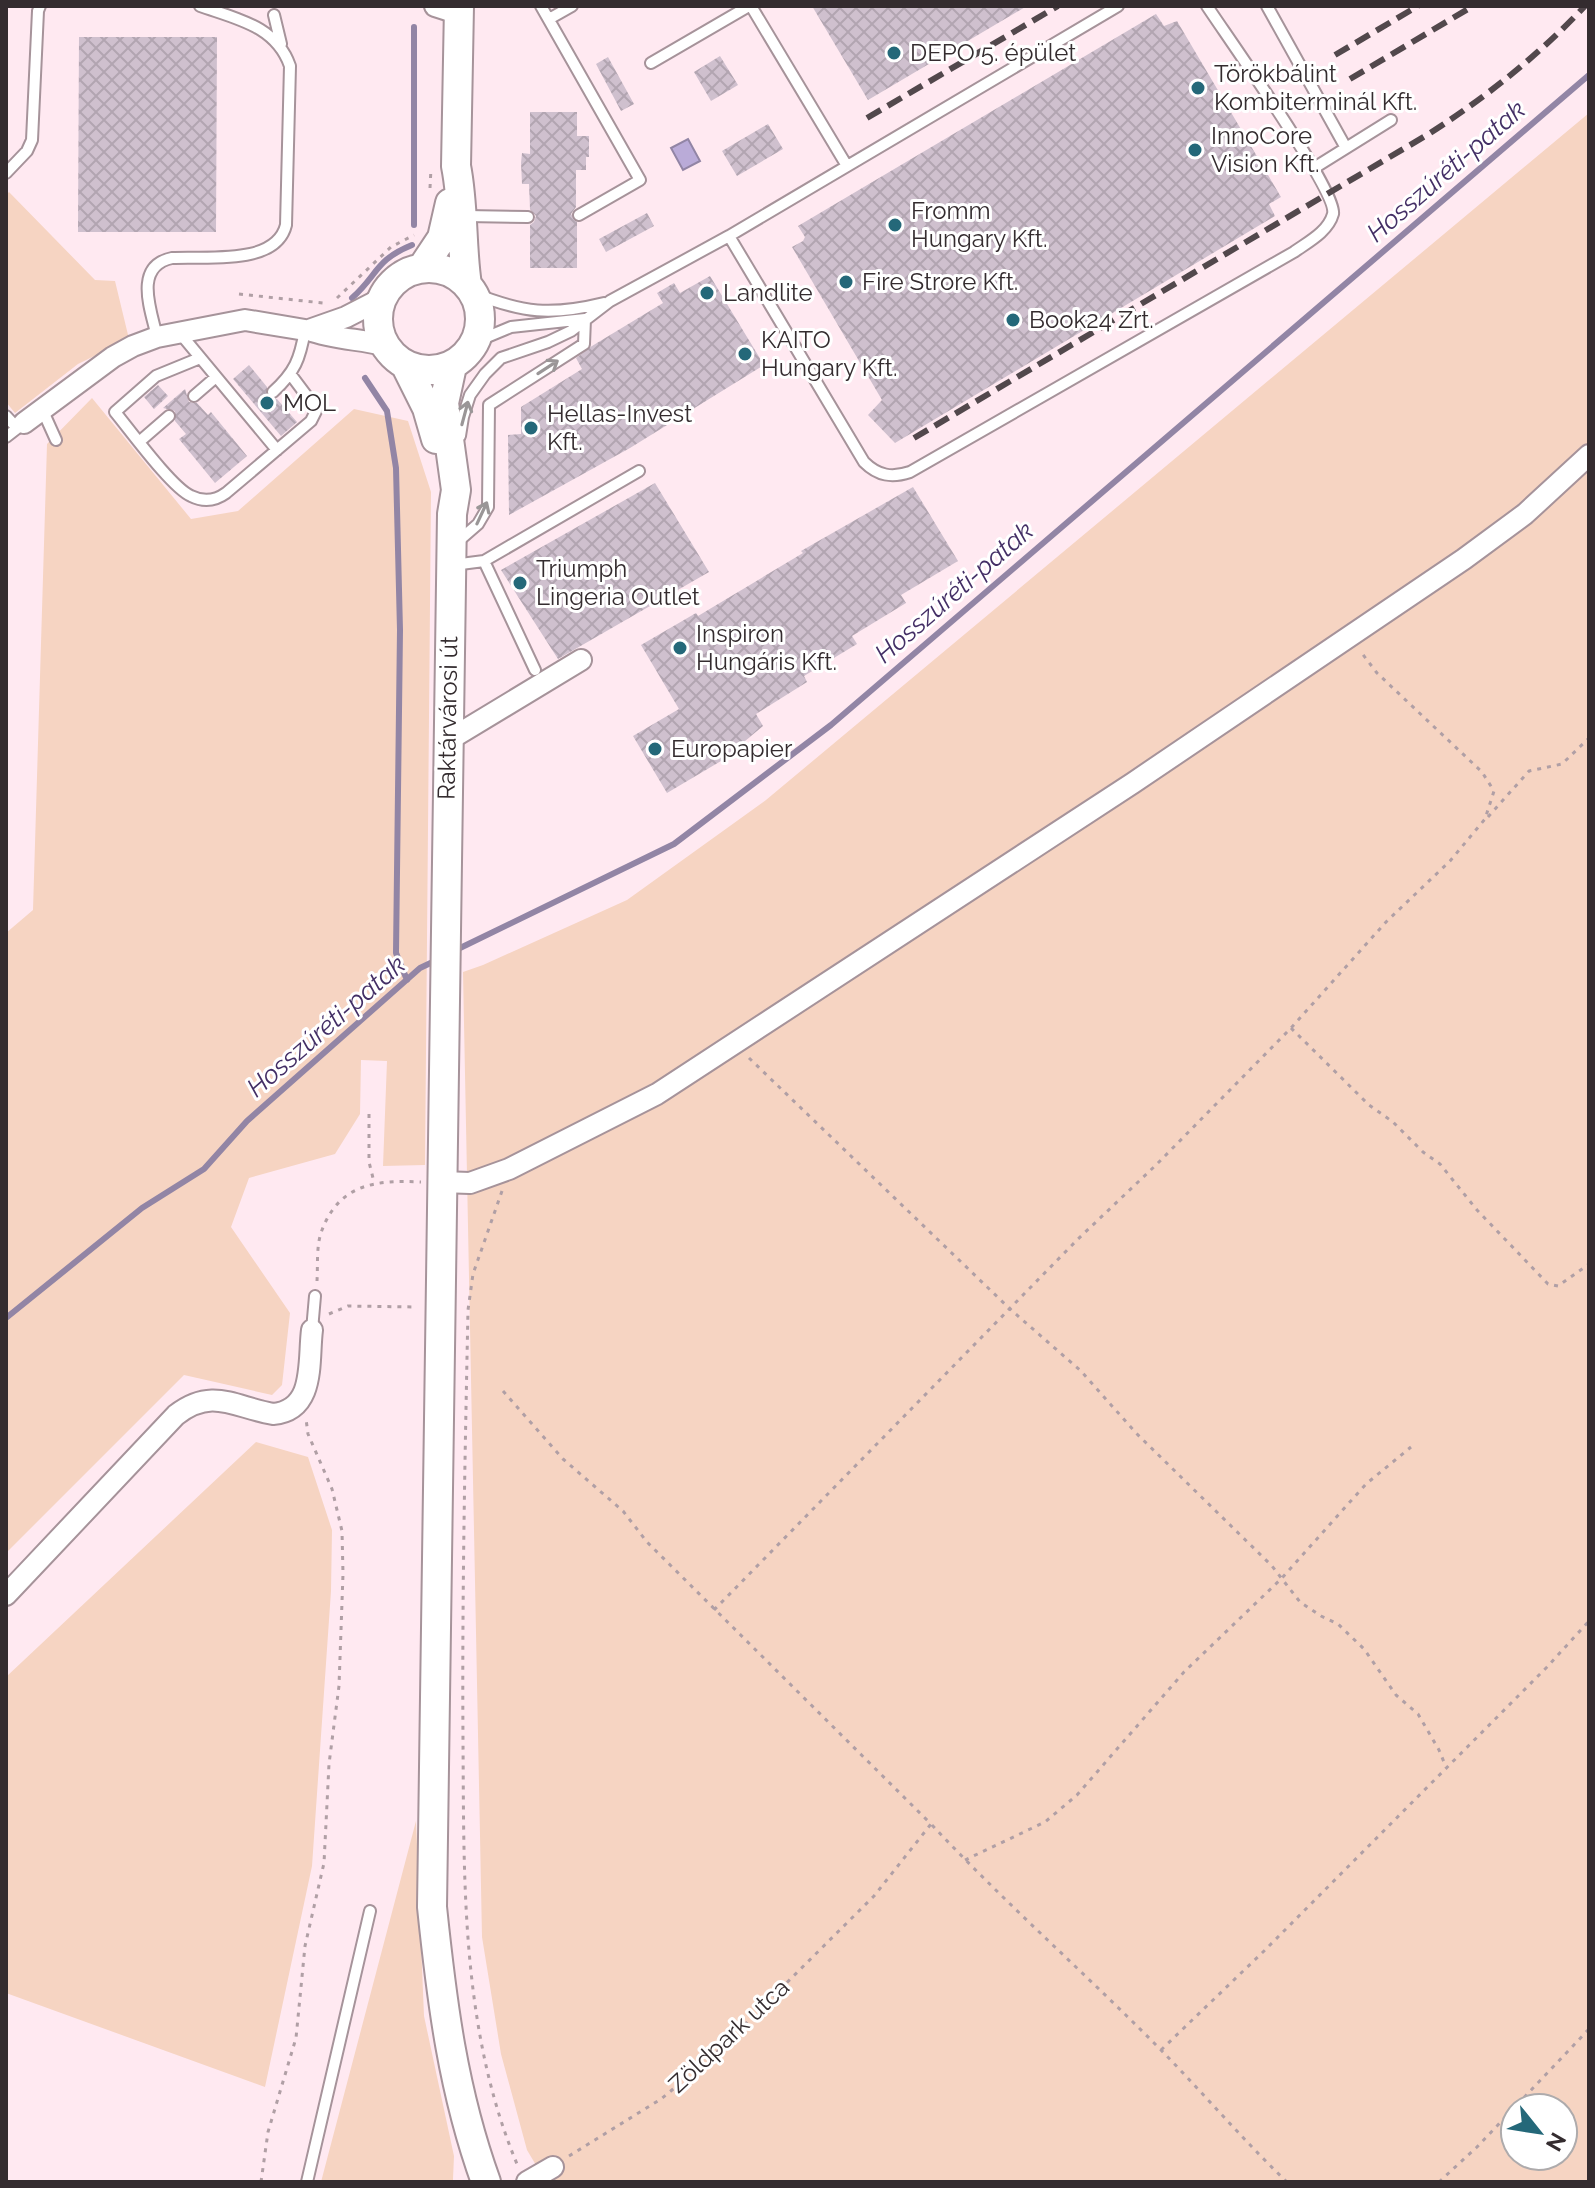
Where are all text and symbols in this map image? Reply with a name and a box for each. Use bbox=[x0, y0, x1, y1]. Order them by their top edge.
place label: DEPO 5. épület bbox=[910, 38, 1076, 67]
marker: DEPO 5. épület bbox=[885, 44, 903, 62]
place label: Törökbálint Kombiterminál Kft. bbox=[1214, 59, 1417, 116]
marker: Törökbálint Kombiterminál Kft. bbox=[1189, 79, 1207, 97]
water label: Hosszúréti-patak bbox=[1361, 94, 1531, 248]
place label: InnoCore Vision Kft. bbox=[1211, 121, 1319, 178]
marker: InnoCore Vision Kft. bbox=[1186, 141, 1204, 159]
place label: Fromm Hungary Kft. bbox=[911, 196, 1047, 253]
marker: Fromm Hungary Kft. bbox=[886, 216, 904, 234]
place label: Fire Strore Kft. bbox=[862, 267, 1018, 296]
marker: Fire Strore Kft. bbox=[837, 273, 855, 291]
place label: Landlite bbox=[723, 278, 813, 307]
marker: Landlite bbox=[698, 284, 716, 302]
place label: Book24 Zrt. bbox=[1029, 305, 1154, 334]
marker: Book24 Zrt. bbox=[1004, 311, 1022, 329]
place label: KAITO Hungary Kft. bbox=[761, 325, 897, 382]
marker: KAITO Hungary Kft. bbox=[736, 345, 754, 363]
one-way arrow bbox=[537, 358, 559, 375]
place label: MOL bbox=[283, 388, 336, 417]
marker: MOL bbox=[258, 394, 276, 412]
place label: Hellas-Invest Kft. bbox=[547, 399, 692, 456]
one-way arrow bbox=[458, 400, 473, 426]
marker: Hellas-Invest Kft. bbox=[522, 419, 540, 437]
one-way arrow bbox=[475, 502, 490, 526]
water label: Hosszúréti-patak bbox=[869, 515, 1039, 669]
place label: Triumph Lingeria Outlet bbox=[536, 554, 700, 611]
marker: Triumph Lingeria Outlet bbox=[511, 574, 529, 592]
place label: Inspiron Hungáris Kft. bbox=[696, 619, 837, 676]
street label: Raktárvárosi út bbox=[432, 636, 463, 800]
marker: Inspiron Hungáris Kft. bbox=[671, 639, 689, 657]
place label: Europapier bbox=[671, 734, 793, 763]
marker: Europapier bbox=[646, 740, 664, 758]
water label: Hosszúréti-patak bbox=[241, 949, 411, 1103]
street label: Zöldpark utca bbox=[662, 1973, 795, 2099]
north arrow bbox=[1499, 2092, 1579, 2172]
text: N bbox=[1541, 2128, 1572, 2156]

